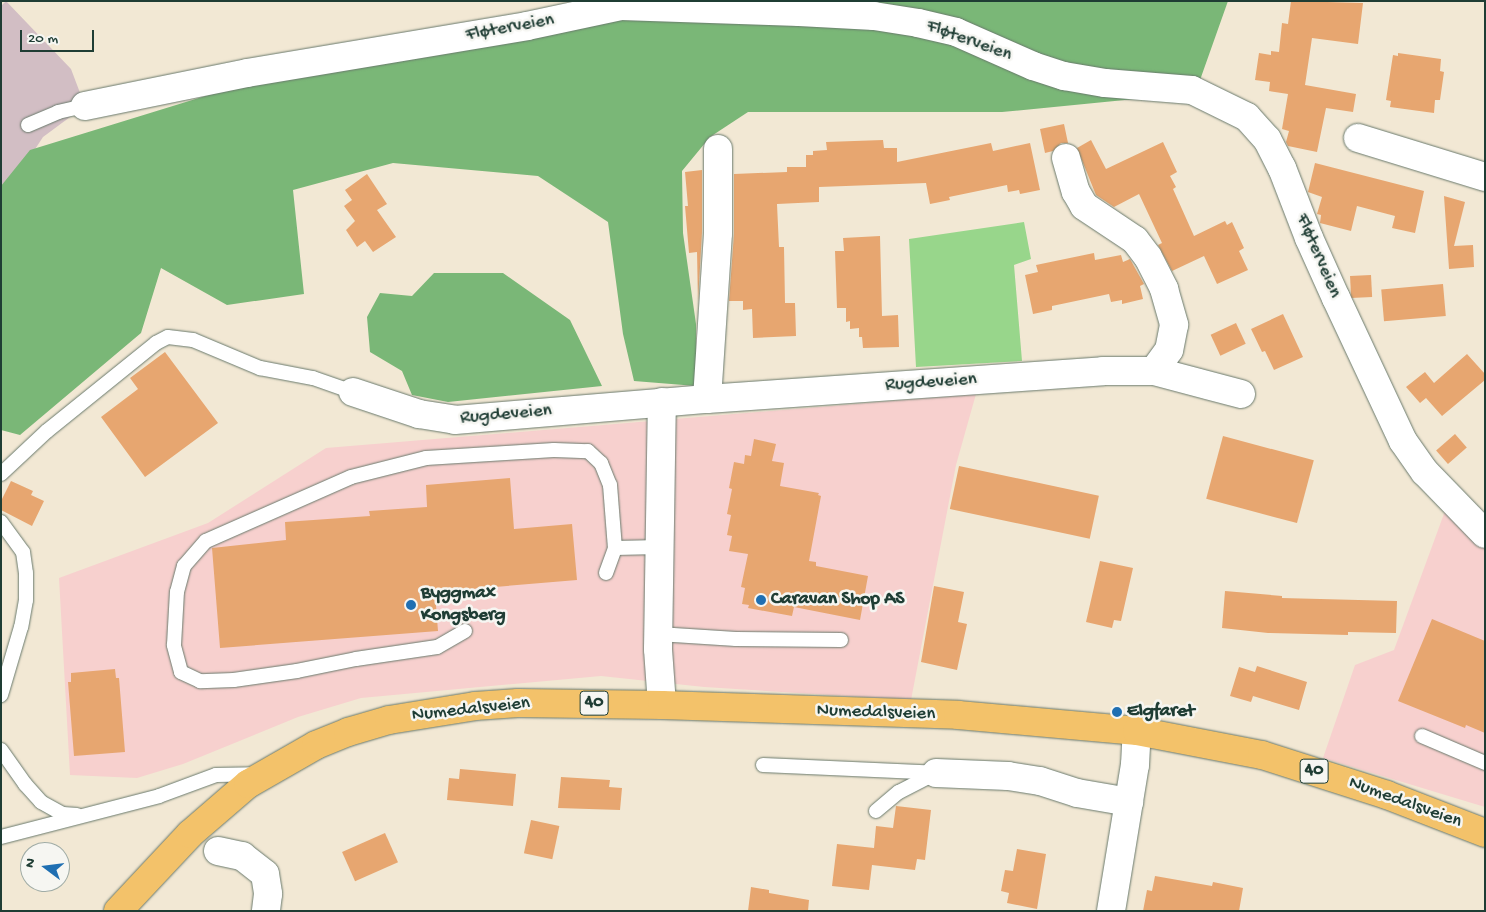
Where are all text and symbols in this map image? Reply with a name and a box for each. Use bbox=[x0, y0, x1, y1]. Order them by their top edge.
street label: Fløterveien bbox=[464, 9, 556, 47]
street label: Fløterveien bbox=[923, 15, 1015, 67]
scale bar bbox=[22, 20, 96, 52]
text: 20 m bbox=[28, 30, 58, 48]
street label: Fløterveien bbox=[1290, 210, 1346, 302]
street label: Rugdeveien bbox=[884, 368, 978, 398]
street label: Rugdeveien bbox=[459, 400, 553, 430]
place label: Byggmax Kongsberg bbox=[421, 583, 506, 627]
place label: Caravan Shop AS bbox=[771, 589, 904, 611]
marker: Caravan Shop AS bbox=[755, 594, 767, 606]
marker: Byggmax Kongsberg bbox=[405, 599, 417, 611]
road number: 40 bbox=[579, 688, 609, 718]
street label: Numedalsveien bbox=[411, 692, 531, 728]
street label: Numedalsveien bbox=[816, 700, 936, 726]
place label: Elgfaret bbox=[1127, 701, 1194, 723]
marker: Elgfaret bbox=[1111, 706, 1123, 718]
road number: 40 bbox=[1299, 756, 1329, 786]
street label: Numedalsveien bbox=[1345, 772, 1465, 834]
north arrow bbox=[20, 842, 70, 892]
text: N bbox=[22, 857, 40, 870]

